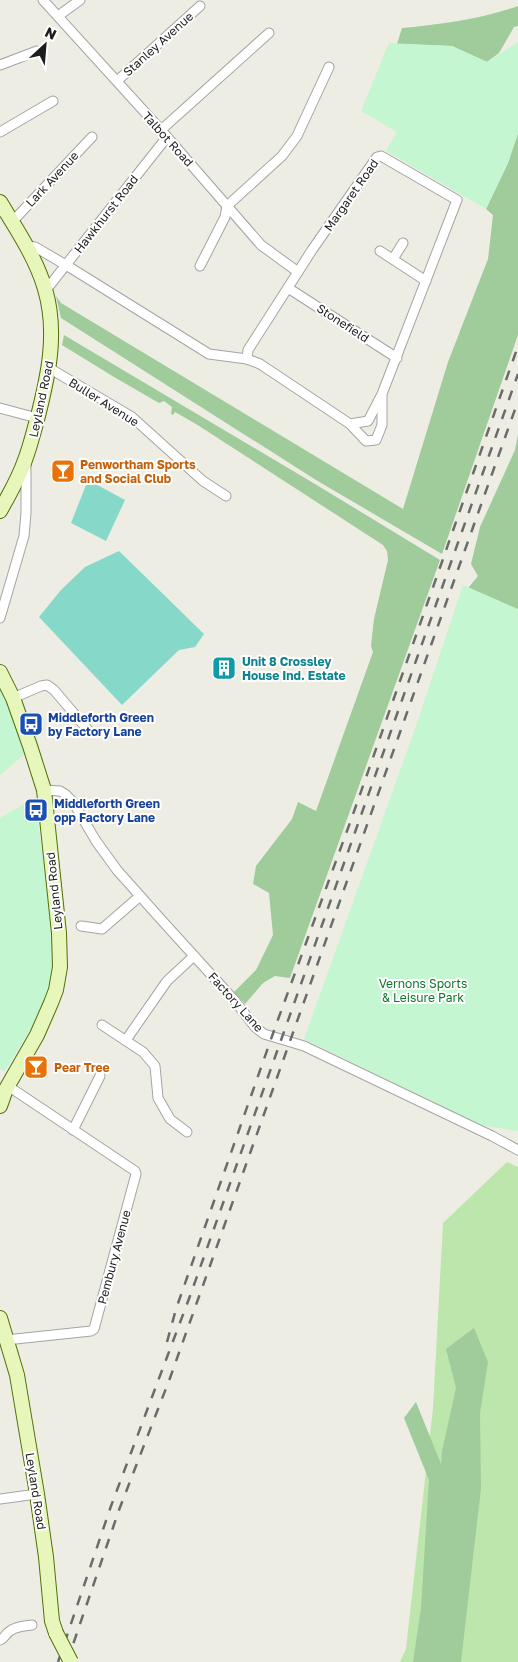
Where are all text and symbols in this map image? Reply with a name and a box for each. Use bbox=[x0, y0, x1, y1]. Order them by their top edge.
street label: Stanley Avenue bbox=[120, 9, 196, 79]
north arrow bbox=[20, 20, 70, 70]
text: N bbox=[42, 23, 59, 43]
street label: Talbot Road bbox=[139, 108, 197, 170]
street label: Lark Avenue bbox=[22, 148, 82, 210]
street label: Margaret Road bbox=[321, 156, 381, 234]
street label: Hawkhurst Road bbox=[71, 172, 141, 256]
street label: Stonefield bbox=[314, 301, 372, 345]
street label: Leyland Road bbox=[26, 359, 56, 439]
street label: Buller Avenue bbox=[66, 374, 142, 430]
place label: Penwortham Sports and Social Club bbox=[80, 457, 196, 486]
bar icon: Penwortham Sports and Social Club bbox=[50, 458, 76, 484]
place label: Unit 8 Crossley House Ind. Estate bbox=[242, 654, 346, 683]
building icon: Unit 8 Crossley House Ind. Estate bbox=[211, 655, 237, 681]
place label: Middleforth Green by Factory Lane bbox=[48, 710, 154, 739]
bus stop icon: Middleforth Green by Factory Lane bbox=[18, 711, 44, 737]
place label: Middleforth Green opp Factory Lane bbox=[54, 796, 160, 825]
bus stop icon: Middleforth Green opp Factory Lane bbox=[23, 797, 49, 823]
street label: Leyland Road bbox=[42, 851, 66, 931]
street label: Factory Lane bbox=[205, 969, 267, 1035]
park label: Vernons Sports & Leisure Park bbox=[379, 976, 467, 1005]
bar icon: Pear Tree bbox=[23, 1054, 49, 1080]
place label: Pear Tree bbox=[54, 1060, 110, 1075]
street label: Pembury Avenue bbox=[94, 1208, 134, 1306]
street label: Leyland Road bbox=[22, 1451, 50, 1531]

